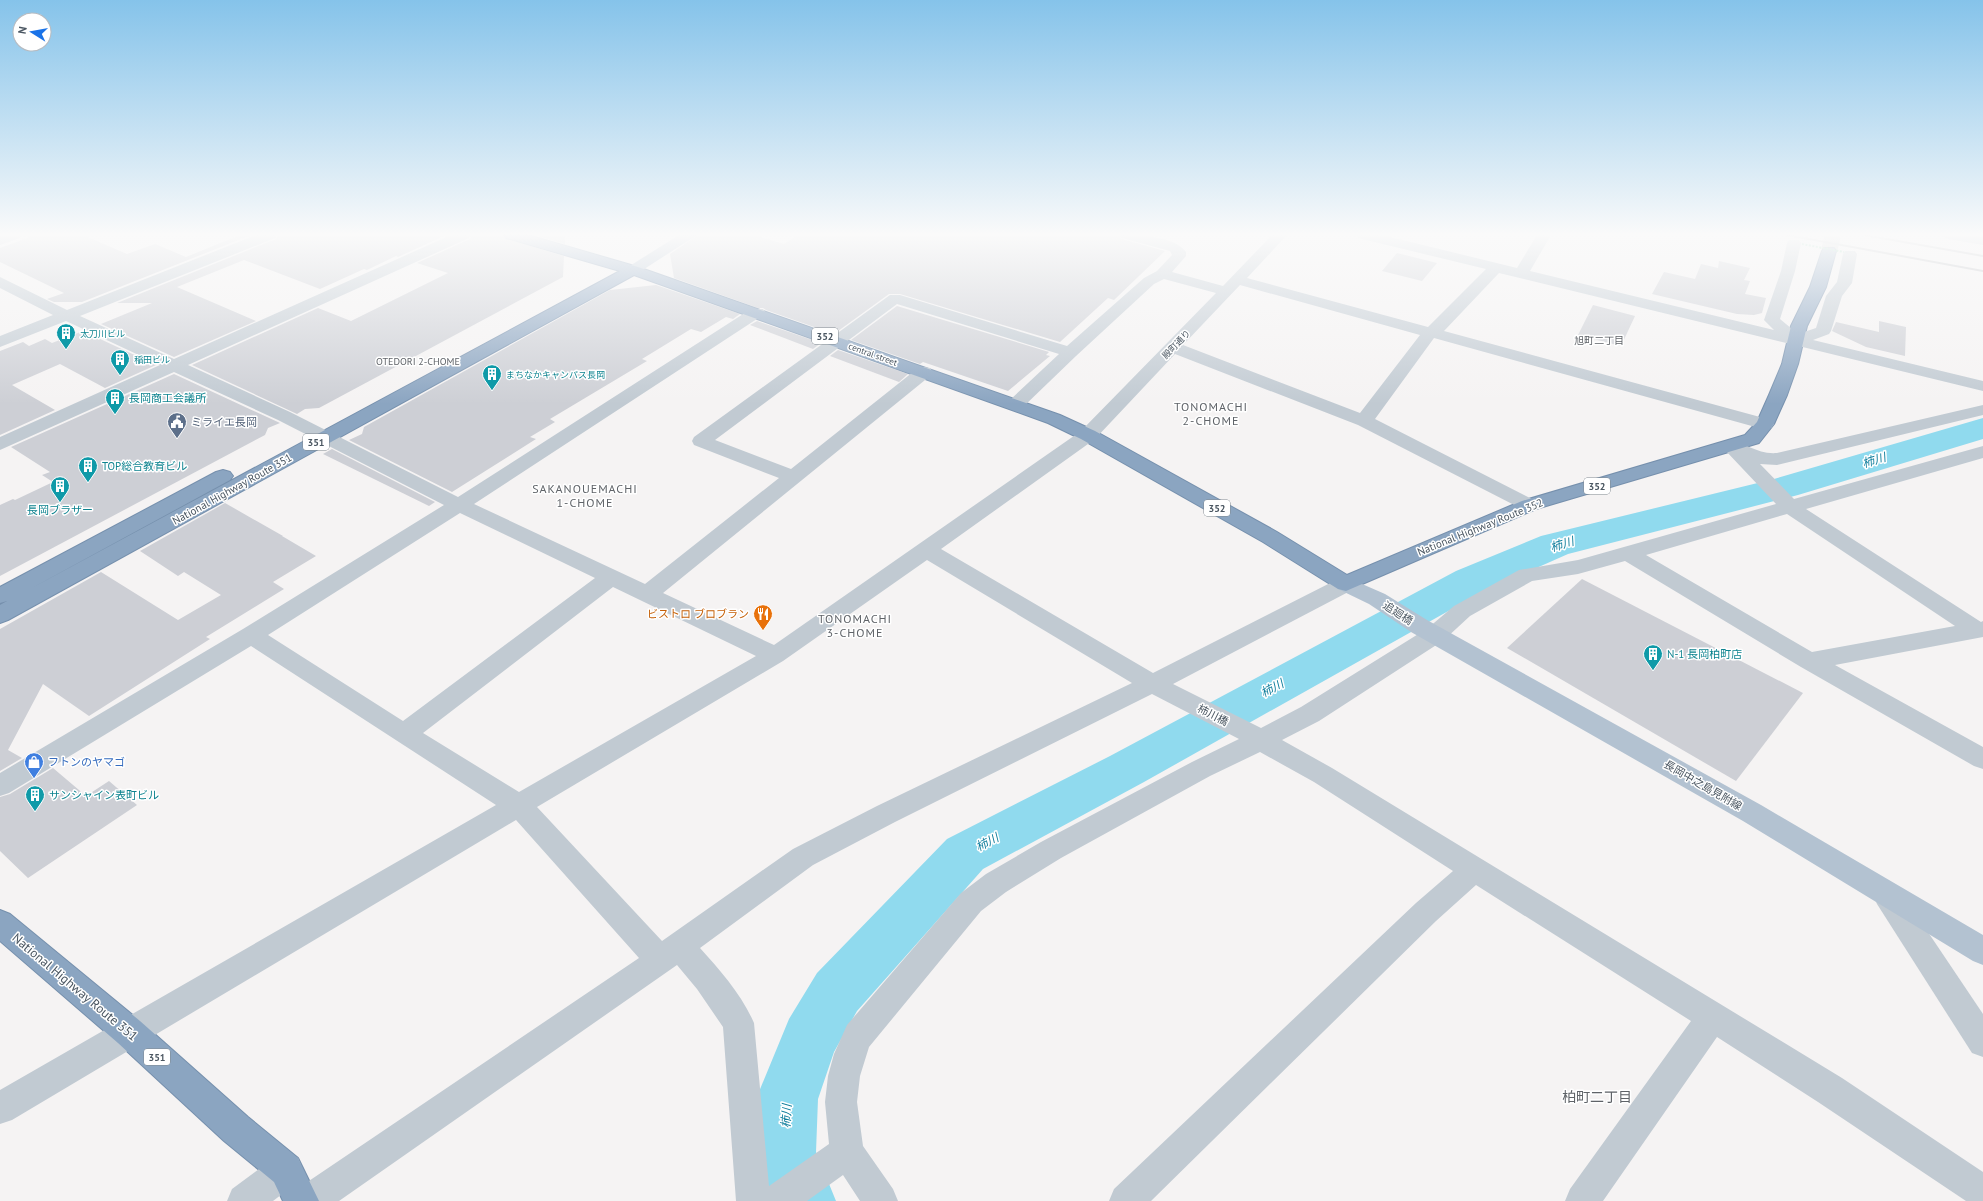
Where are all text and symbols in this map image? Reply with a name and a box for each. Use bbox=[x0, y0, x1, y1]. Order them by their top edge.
north arrow bbox=[12, 12, 52, 52]
text: N bbox=[15, 25, 30, 35]
building icon: 太刀川ビル bbox=[55, 322, 77, 350]
street label: 殿町通り bbox=[1160, 327, 1192, 361]
place label: 太刀川ビル bbox=[80, 328, 125, 339]
road number: 352 bbox=[812, 328, 838, 344]
district label: 旭町二丁目 bbox=[1574, 334, 1624, 347]
street label: central street bbox=[847, 340, 899, 368]
building icon: 稲田ビル bbox=[109, 348, 131, 376]
place label: 稲田ビル bbox=[134, 354, 170, 365]
district label: OTEDORI 2-CHOME bbox=[376, 355, 460, 368]
building icon: まちなかキャンパス長岡 bbox=[481, 363, 503, 391]
place label: まちなかキャンパス長岡 bbox=[506, 369, 605, 380]
building icon: 長岡商工会議所 bbox=[104, 387, 126, 415]
place label: 長岡商工会議所 bbox=[129, 391, 207, 405]
district label: TONOMACHI 2-CHOME bbox=[1174, 399, 1248, 428]
public building icon: ミライエ長岡 bbox=[166, 411, 188, 439]
place label: ミライエ長岡 bbox=[191, 415, 257, 429]
road number: 351 bbox=[303, 434, 329, 450]
water label: 柿川 bbox=[1860, 449, 1890, 471]
street label: National Highway Route 351 bbox=[170, 450, 294, 528]
building icon: TOP総合教育ビル bbox=[77, 455, 99, 483]
place label: TOP総合教育ビル bbox=[102, 459, 187, 473]
building icon: 長岡ブラザー bbox=[49, 475, 71, 503]
road number: 352 bbox=[1584, 478, 1610, 494]
district label: SAKANOUEMACHI 1-CHOME bbox=[532, 481, 638, 510]
street label: National Highway Route 352 bbox=[1415, 495, 1545, 559]
road number: 352 bbox=[1204, 500, 1230, 516]
place label: 長岡ブラザー bbox=[27, 503, 93, 517]
water label: 柿川 bbox=[1548, 533, 1578, 555]
street label: 追廻橋 bbox=[1380, 598, 1416, 628]
restaurant icon: ビストロ ブロブラン bbox=[752, 603, 774, 631]
place label: ビストロ ブロブラン bbox=[647, 607, 749, 621]
district label: TONOMACHI 3-CHOME bbox=[818, 611, 892, 640]
building icon: N-1 長岡柏町店 bbox=[1642, 643, 1664, 671]
place label: N-1 長岡柏町店 bbox=[1667, 647, 1742, 661]
water label: 柿川 bbox=[1258, 675, 1288, 700]
street label: 柿川橋 bbox=[1195, 701, 1231, 729]
shop icon: フトンのヤマゴ bbox=[23, 751, 45, 779]
place label: フトンのヤマゴ bbox=[48, 755, 125, 769]
street label: 長岡中之島見附線 bbox=[1661, 757, 1745, 813]
building icon: サンシャイン表町ビル bbox=[24, 784, 46, 812]
place label: サンシャイン表町ビル bbox=[49, 788, 159, 802]
water label: 柿川 bbox=[973, 829, 1003, 854]
street label: National Highway Route 351 bbox=[9, 929, 141, 1045]
road number: 351 bbox=[144, 1049, 170, 1065]
district label: 柏町二丁目 bbox=[1562, 1088, 1632, 1106]
water label: 柿川 bbox=[778, 1102, 794, 1128]

